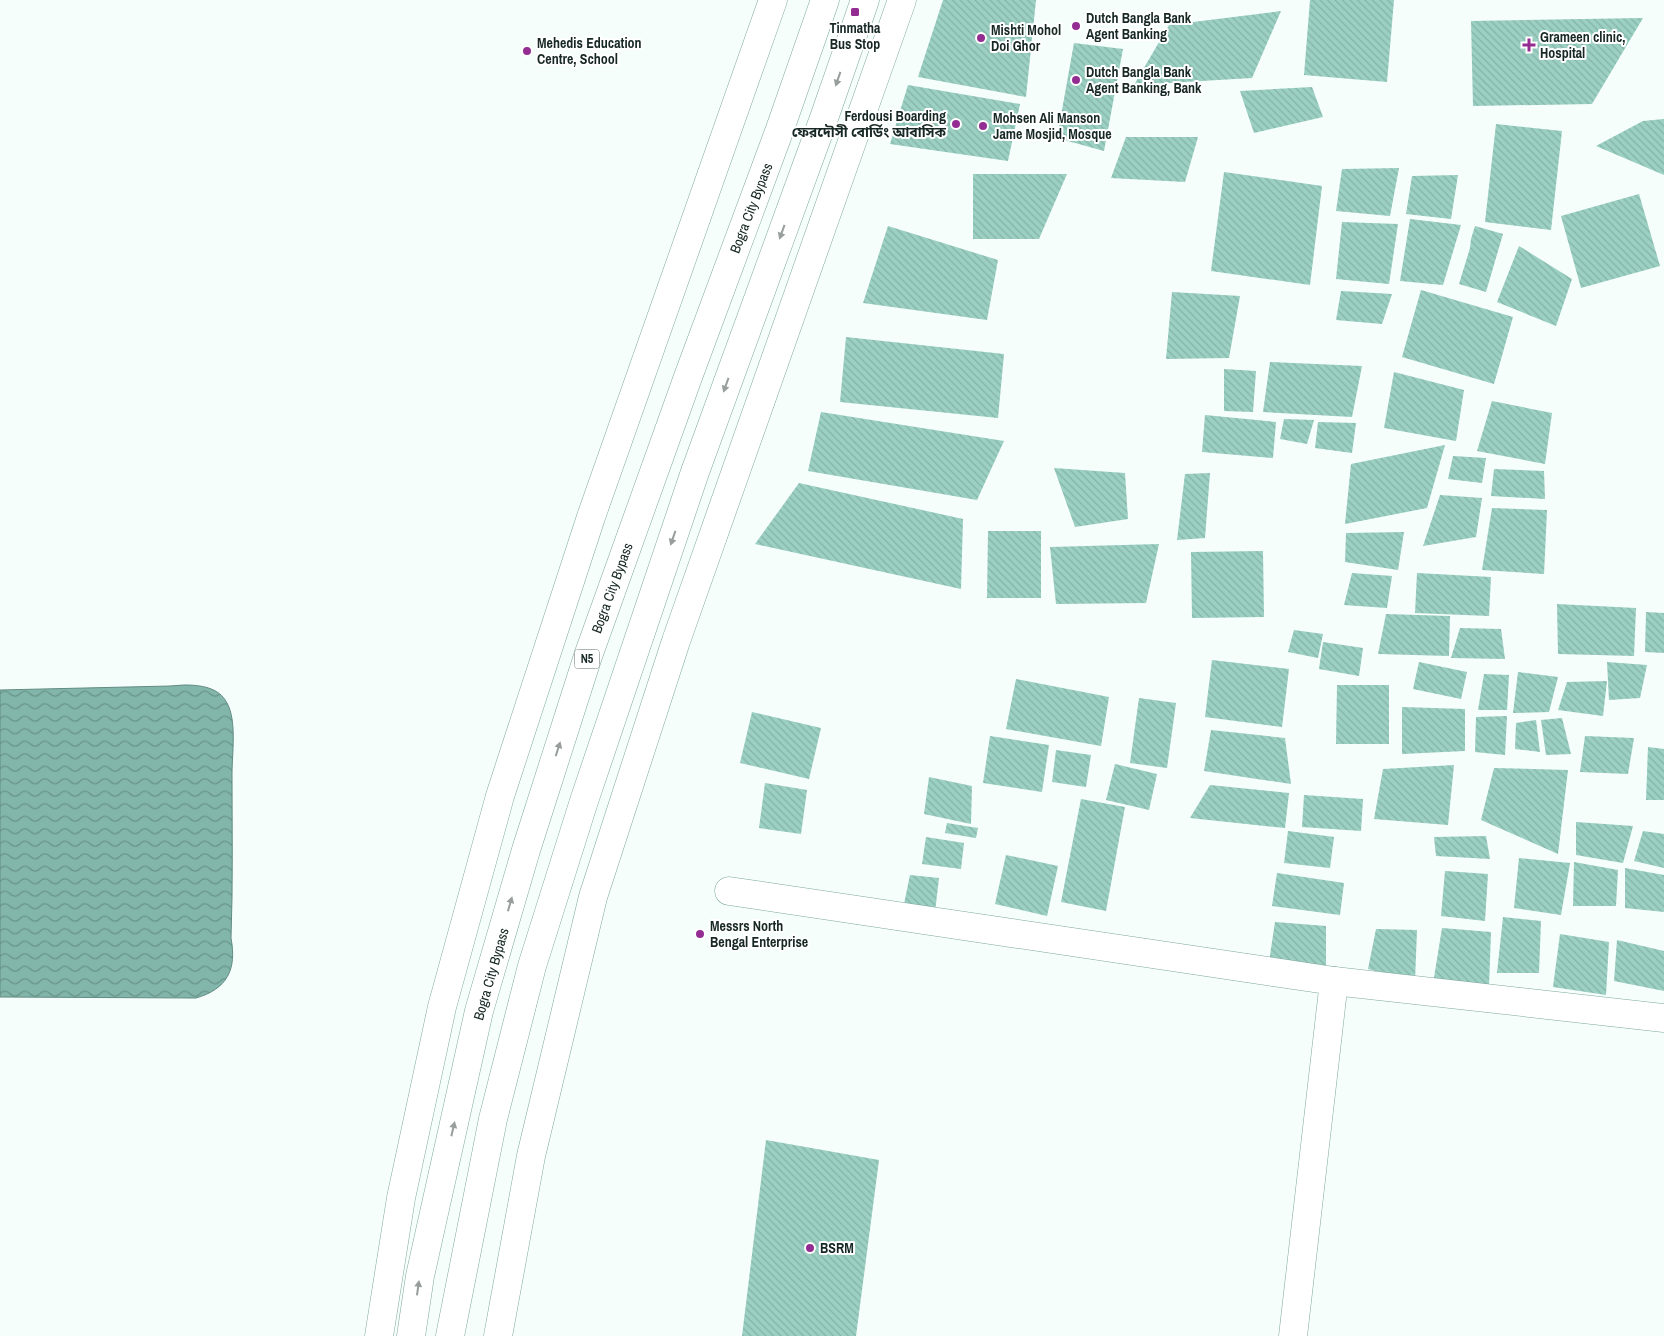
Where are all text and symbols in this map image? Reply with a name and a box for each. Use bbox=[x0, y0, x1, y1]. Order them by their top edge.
marker: Tinmatha Bus Stop bbox=[849, 6, 861, 18]
place label: Dutch Bangla Bank Agent Banking bbox=[1086, 9, 1192, 43]
place label: Tinmatha Bus Stop bbox=[830, 19, 881, 53]
marker: Dutch Bangla Bank Agent Banking bbox=[1070, 20, 1082, 32]
place label: Mishti Mohol Doi Ghor bbox=[991, 21, 1061, 55]
place label: Grameen clinic, Hospital bbox=[1540, 28, 1626, 62]
marker: Mishti Mohol Doi Ghor bbox=[975, 32, 987, 44]
place label: Mehedis Education Centre, School bbox=[537, 34, 642, 68]
marker: Grameen clinic, Hospital bbox=[1522, 38, 1536, 52]
marker: Mehedis Education Centre, School bbox=[521, 45, 533, 57]
place label: Dutch Bangla Bank Agent Banking, Bank bbox=[1086, 63, 1202, 97]
one-way arrow bbox=[833, 72, 841, 87]
marker: Dutch Bangla Bank Agent Banking, Bank bbox=[1070, 74, 1082, 86]
place label: Ferdousi Boarding ফেরদৌসী বোর্ডিং আবাসিক bbox=[792, 107, 947, 141]
place label: Mohsen Ali Manson Jame Mosjid, Mosque bbox=[993, 109, 1112, 143]
marker: Ferdousi Boarding ফেরদৌসী বোর্ডিং আবাসিক bbox=[950, 118, 962, 130]
marker: Mohsen Ali Manson Jame Mosjid, Mosque bbox=[977, 120, 989, 132]
street label: Bogra City Bypass bbox=[726, 160, 777, 256]
one-way arrow bbox=[778, 225, 786, 240]
one-way arrow bbox=[722, 377, 730, 392]
one-way arrow bbox=[668, 531, 676, 546]
street label: Bogra City Bypass bbox=[587, 540, 637, 636]
road number: N5 bbox=[574, 650, 600, 669]
one-way arrow bbox=[555, 741, 563, 756]
one-way arrow bbox=[507, 896, 515, 911]
place label: Messrs North Bengal Enterprise bbox=[710, 917, 808, 951]
street label: Bogra City Bypass bbox=[469, 926, 513, 1022]
marker: Messrs North Bengal Enterprise bbox=[694, 928, 706, 940]
one-way arrow bbox=[449, 1121, 457, 1137]
place label: BSRM bbox=[820, 1239, 854, 1257]
marker: BSRM bbox=[804, 1242, 816, 1254]
one-way arrow bbox=[415, 1279, 423, 1295]

